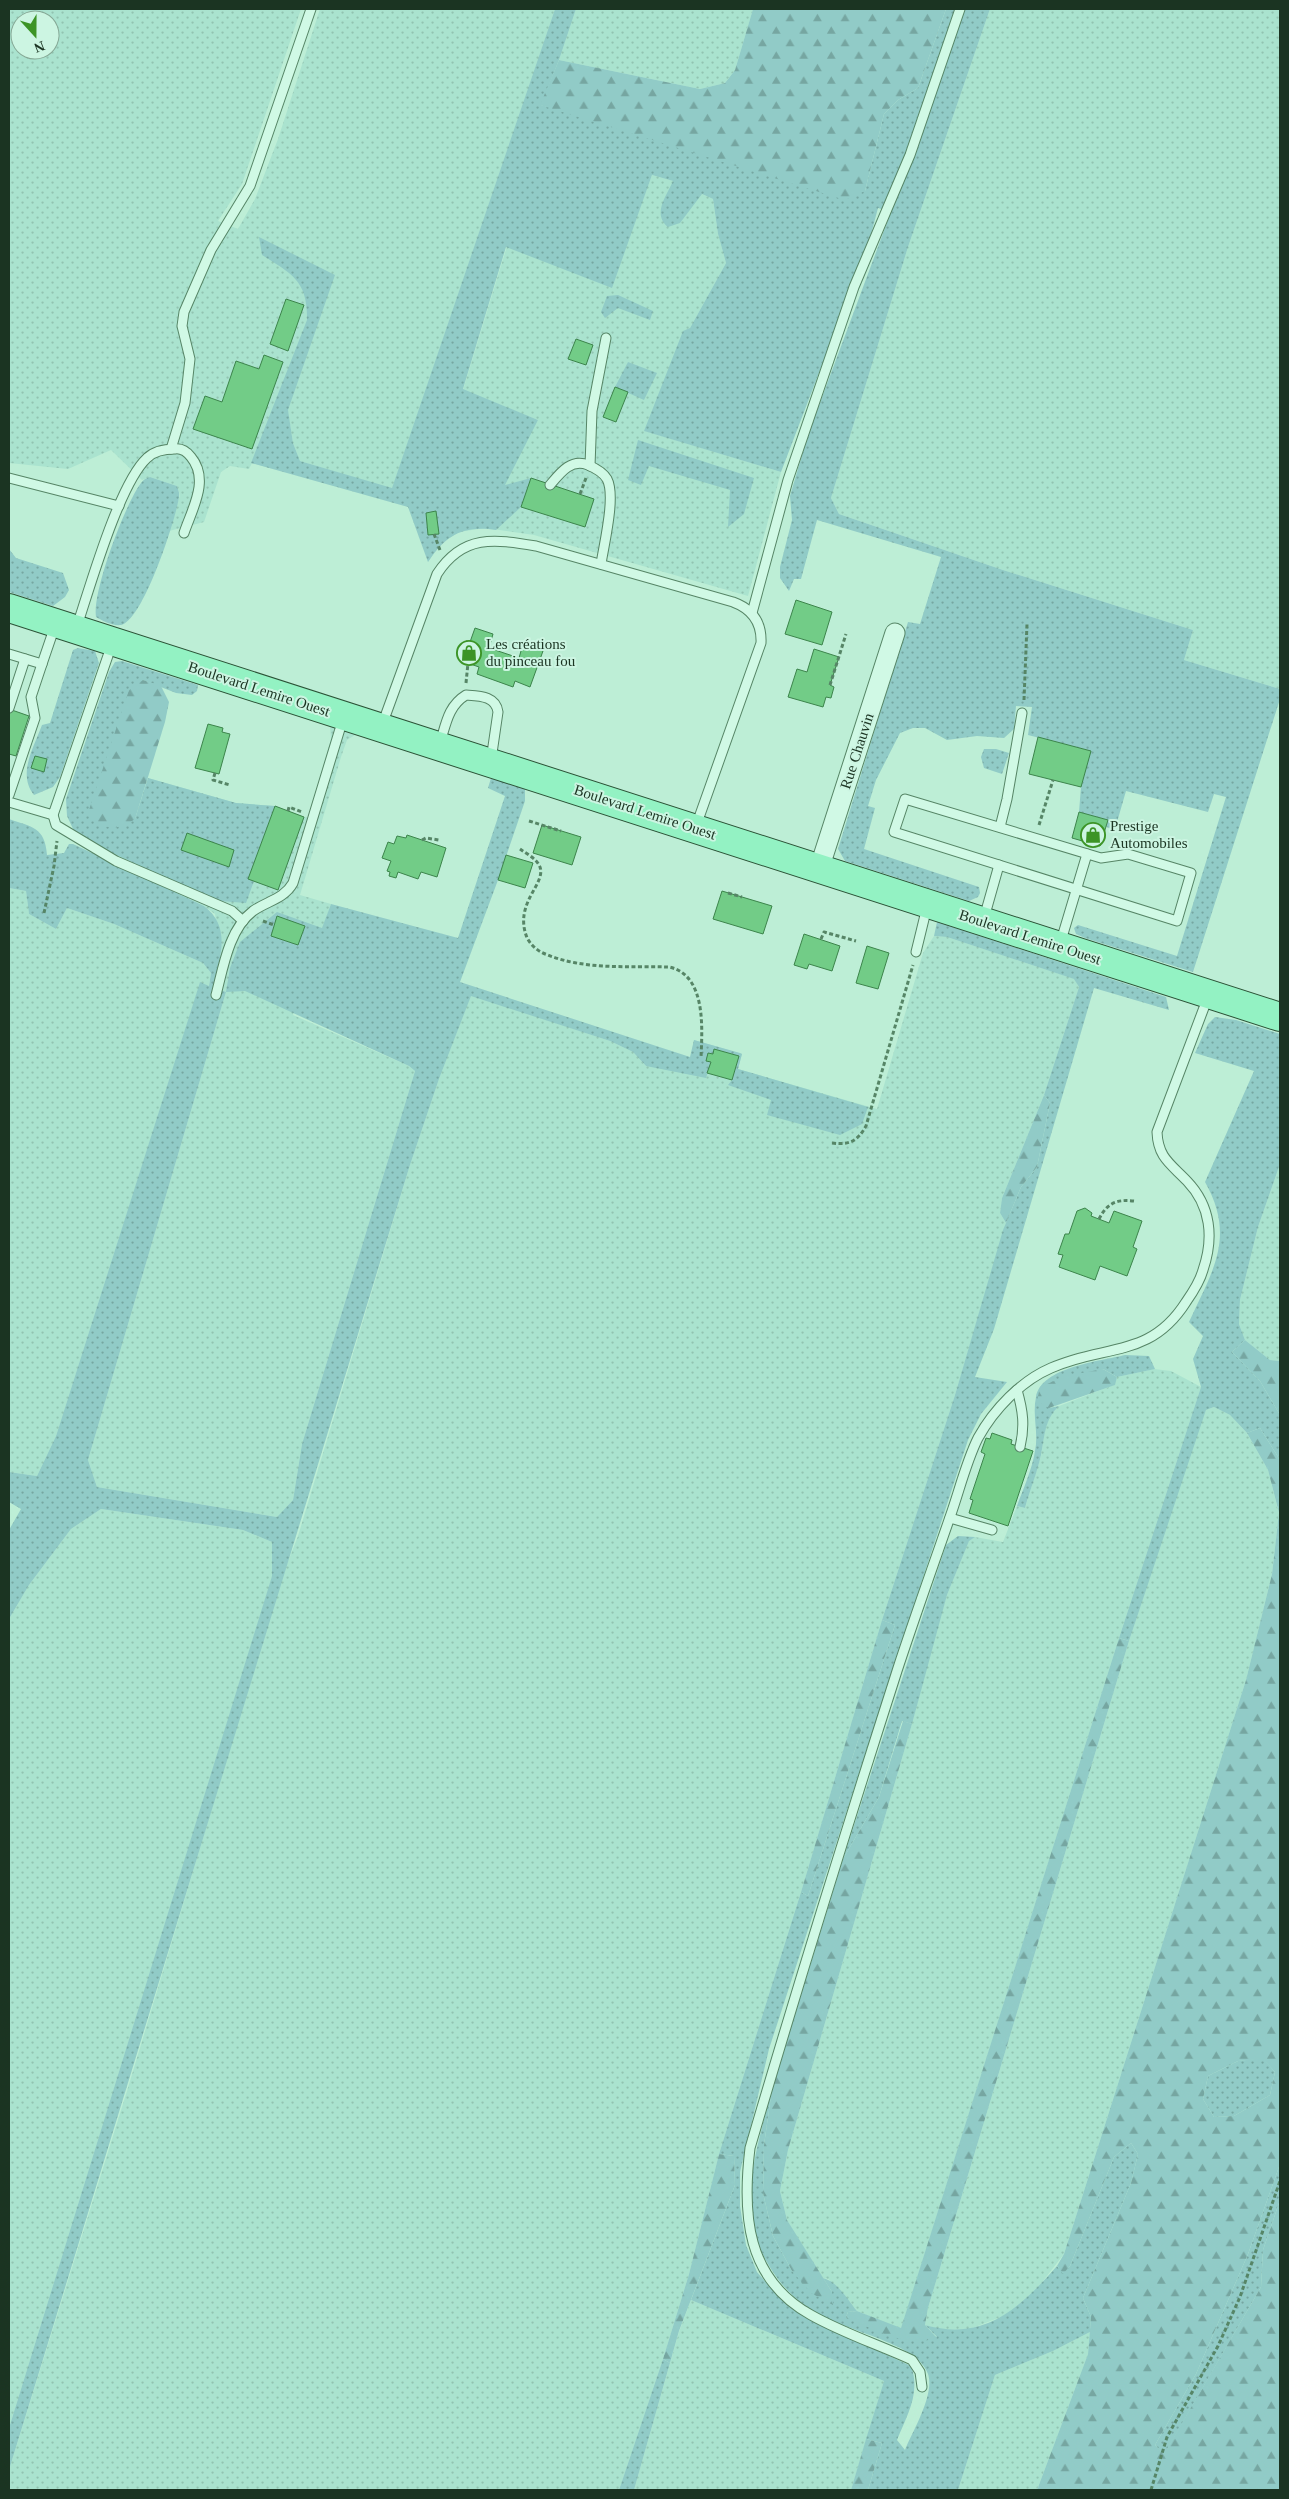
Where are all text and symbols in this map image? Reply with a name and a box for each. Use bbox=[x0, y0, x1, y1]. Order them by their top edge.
north arrow bbox=[10, 10, 60, 60]
text: N bbox=[32, 38, 47, 55]
place label: Les créations du pinceau fou bbox=[486, 636, 576, 669]
shop icon: Les créations du pinceau fou bbox=[456, 640, 482, 666]
street label: Boulevard Lemire Ouest bbox=[186, 658, 333, 720]
street label: Rue Chauvin bbox=[837, 711, 877, 791]
street label: Boulevard Lemire Ouest bbox=[572, 781, 719, 843]
place label: Prestige Automobiles bbox=[1110, 818, 1188, 851]
shop icon: Prestige Automobiles bbox=[1080, 822, 1106, 848]
street label: Boulevard Lemire Ouest bbox=[957, 906, 1104, 968]

